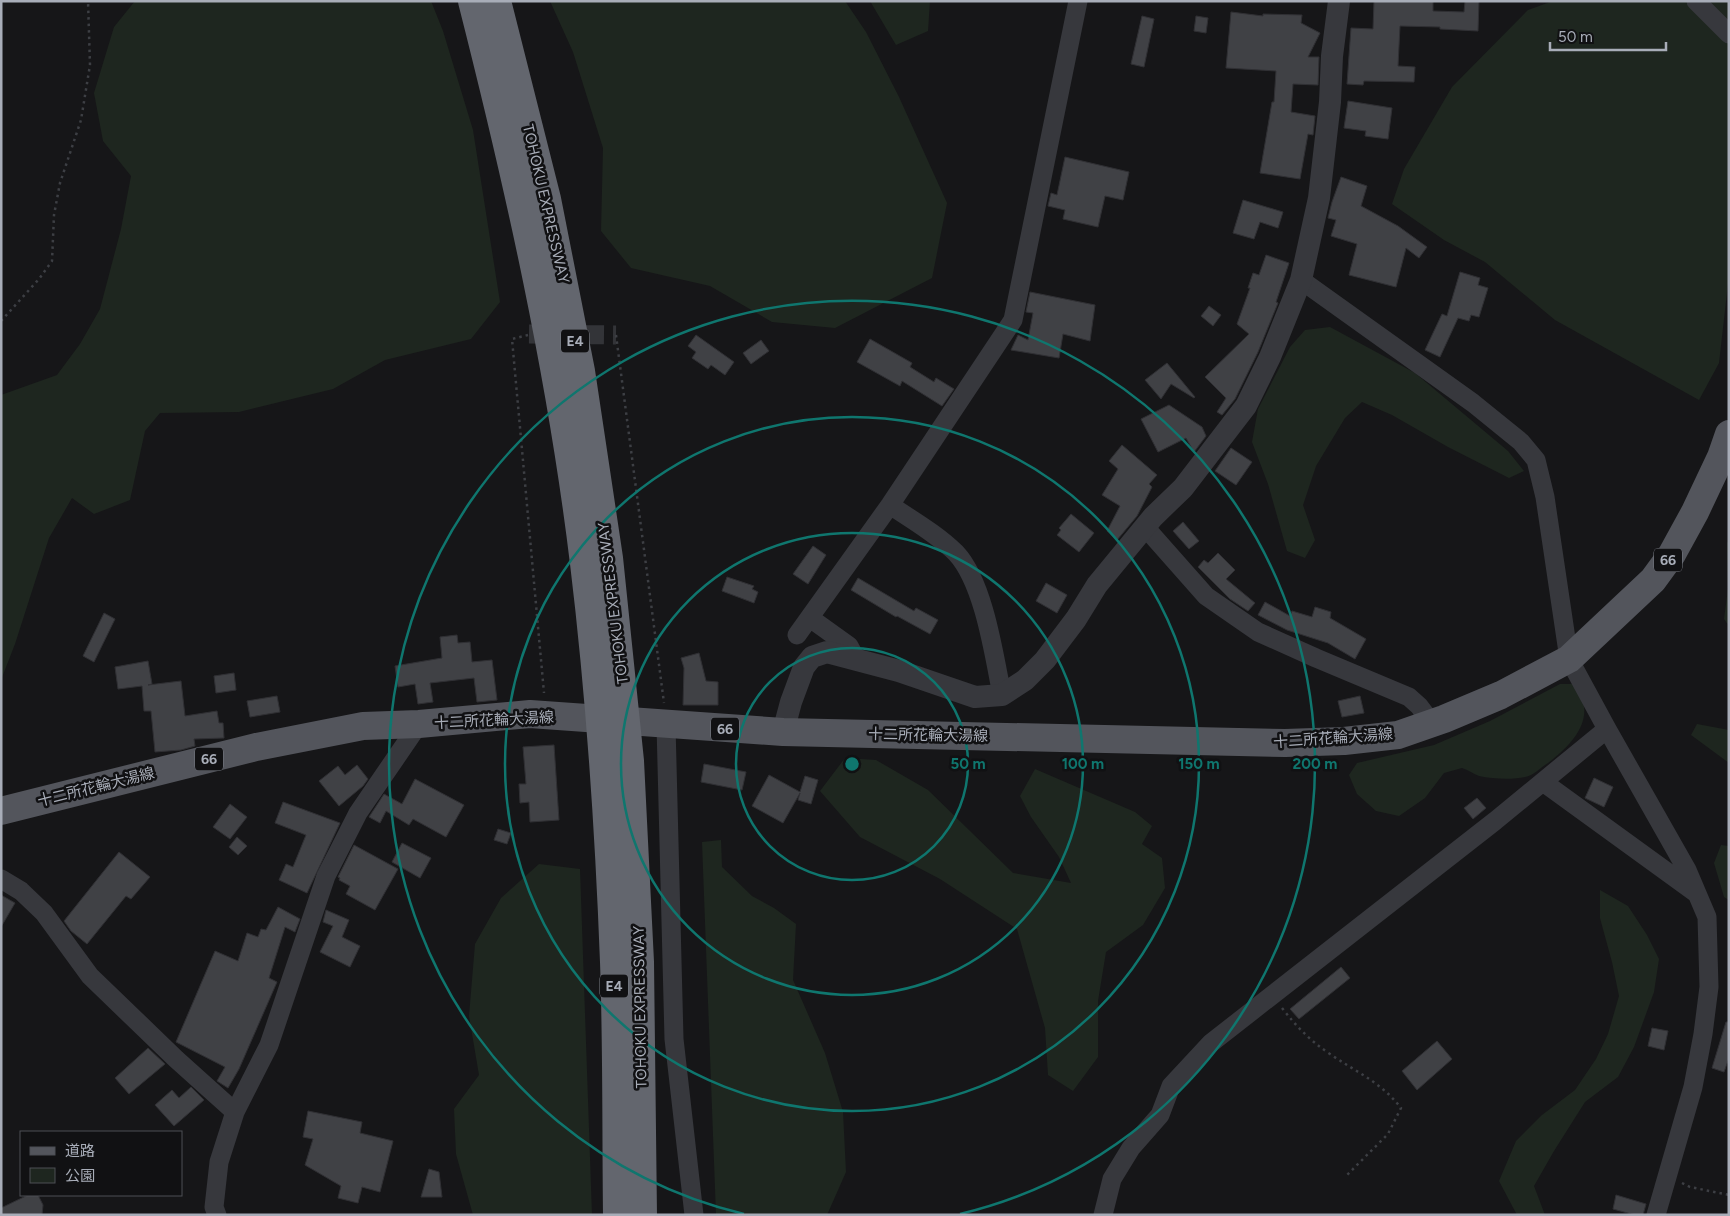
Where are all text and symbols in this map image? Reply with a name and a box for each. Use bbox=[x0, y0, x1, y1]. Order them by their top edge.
scale bar bbox=[1550, 20, 1666, 52]
text: 50 m bbox=[1558, 28, 1593, 46]
street label: TOHOKU EXPRESSWAY bbox=[519, 123, 573, 285]
road number: E4 bbox=[561, 330, 589, 352]
street label: TOHOKU EXPRESSWAY bbox=[594, 521, 632, 685]
road number: 66 bbox=[1654, 548, 1682, 572]
street label: 十二所花輪大湯線 bbox=[434, 708, 554, 732]
road number: 66 bbox=[711, 718, 739, 741]
street label: 十二所花輪大湯線 bbox=[868, 725, 988, 745]
street label: 十二所花輪大湯線 bbox=[1273, 725, 1393, 751]
road number: 66 bbox=[195, 748, 223, 771]
centre of rings bbox=[843, 755, 861, 773]
text: 50 m bbox=[950, 755, 986, 773]
text: 100 m bbox=[1062, 755, 1104, 773]
text: 150 m bbox=[1178, 755, 1220, 773]
text: 200 m bbox=[1293, 755, 1337, 773]
street label: 十二所花輪大湯線 bbox=[36, 764, 156, 810]
street label: TOHOKU EXPRESSWAY bbox=[630, 925, 650, 1089]
road number: E4 bbox=[600, 974, 628, 998]
legend bbox=[20, 1131, 182, 1196]
text: 道路 bbox=[65, 1142, 95, 1160]
text: 公園 bbox=[65, 1167, 95, 1185]

